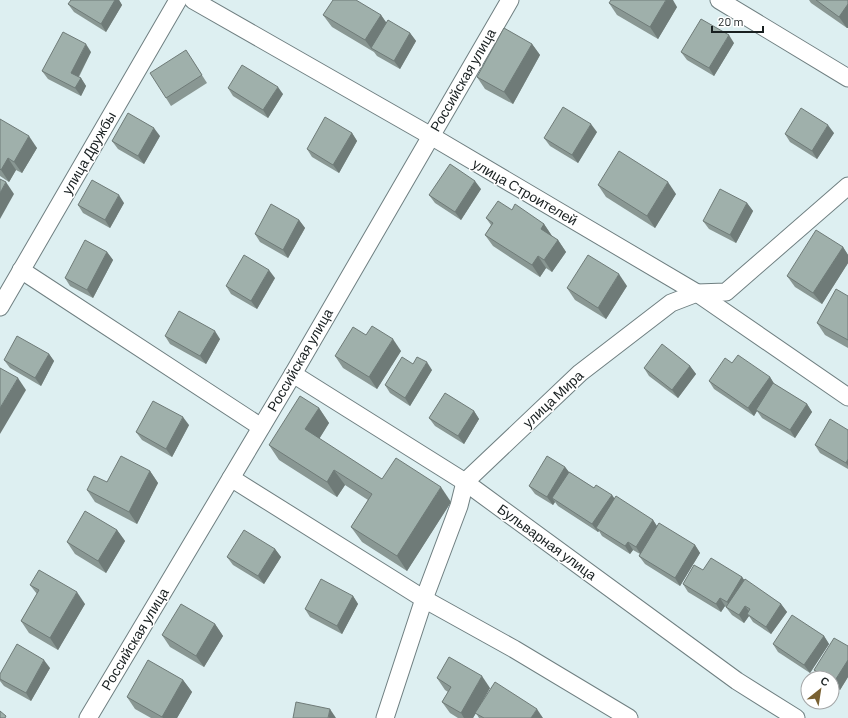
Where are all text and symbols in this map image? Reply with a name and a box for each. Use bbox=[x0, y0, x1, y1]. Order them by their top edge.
scale bar bbox=[712, 8, 763, 34]
text: 20 m bbox=[718, 14, 744, 28]
street label: Российская улица bbox=[426, 25, 499, 134]
street label: улица Дружбы bbox=[58, 108, 119, 197]
street label: улица Строителей bbox=[470, 155, 581, 229]
street label: Российская улица bbox=[263, 305, 336, 414]
street label: улица Мира bbox=[519, 366, 587, 431]
street label: Бульварная улица bbox=[494, 500, 600, 583]
street label: Российская улица bbox=[97, 584, 172, 693]
north arrow bbox=[800, 670, 840, 710]
text: С bbox=[819, 673, 832, 689]

